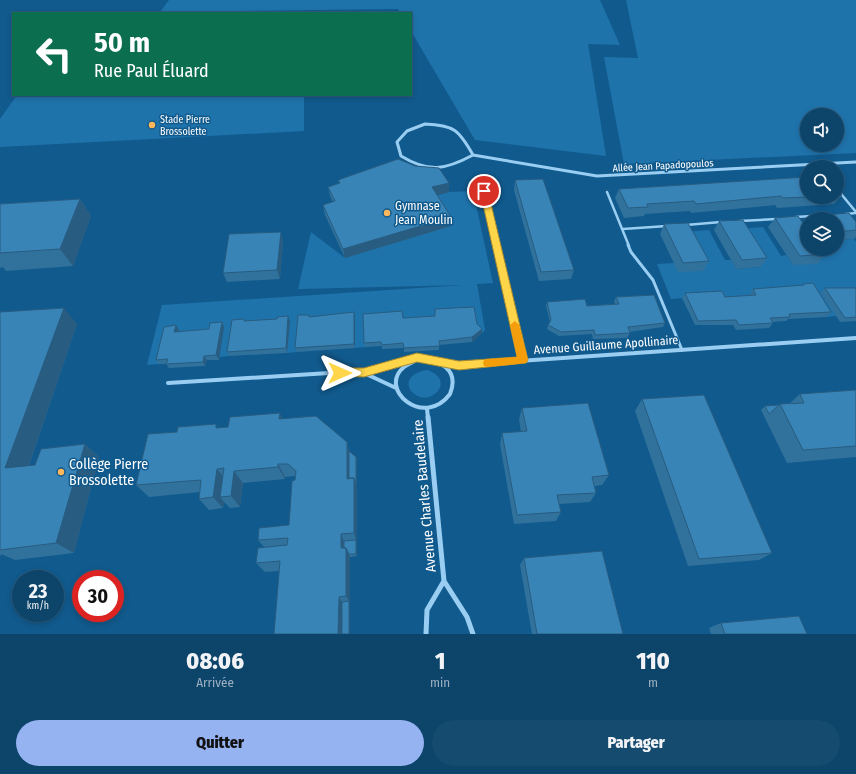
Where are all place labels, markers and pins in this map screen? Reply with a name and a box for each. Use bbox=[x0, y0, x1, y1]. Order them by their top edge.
place label: Stade Pierre Brossolette bbox=[160, 114, 210, 138]
marker: Stade Pierre Brossolette bbox=[147, 120, 157, 130]
pin bbox=[467, 174, 501, 208]
place label: Gymnase Jean Moulin bbox=[395, 199, 453, 227]
marker: Gymnase Jean Moulin bbox=[382, 208, 392, 218]
place label: Collège Pierre Brossolette bbox=[69, 456, 148, 489]
marker: Collège Pierre Brossolette bbox=[56, 467, 66, 477]

